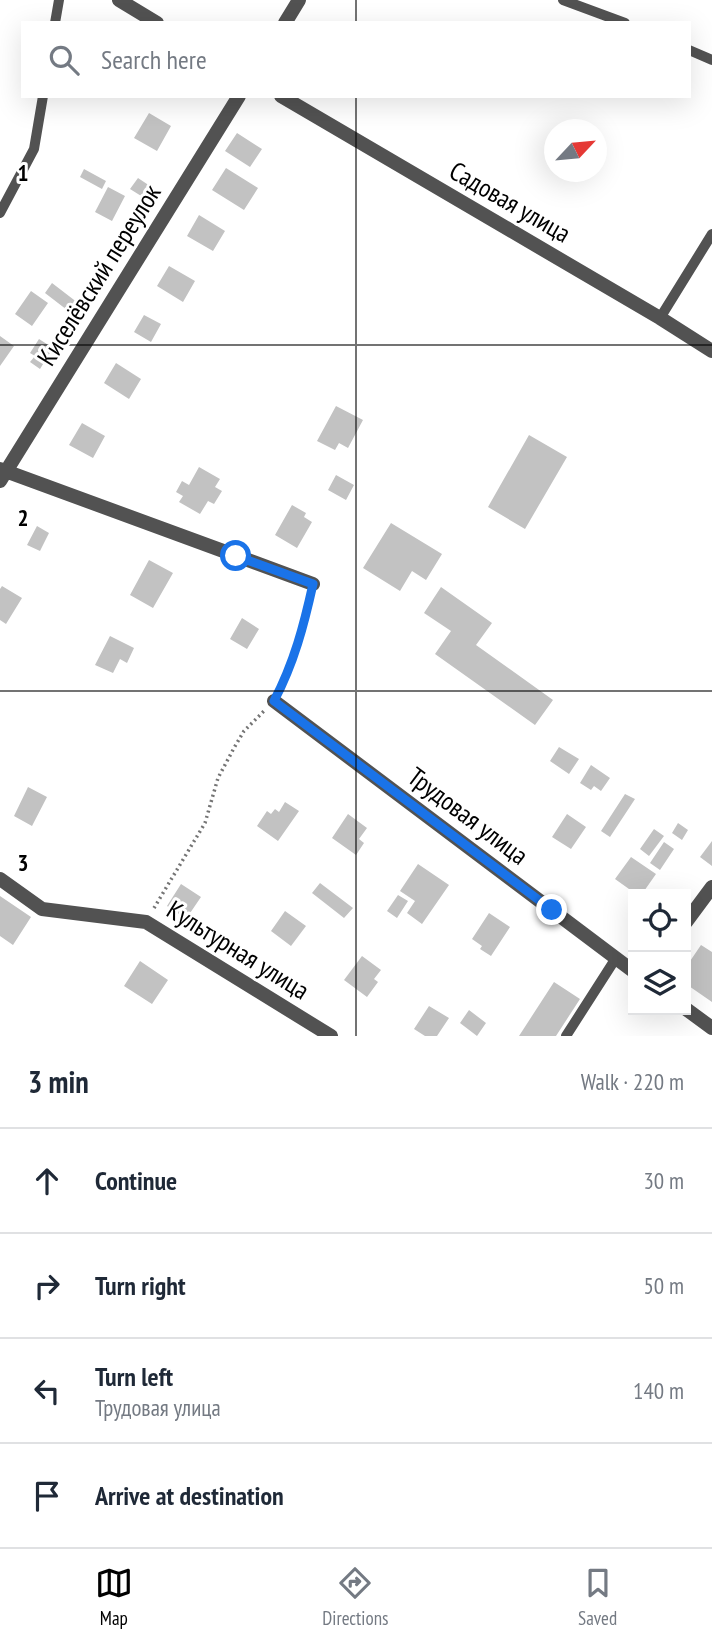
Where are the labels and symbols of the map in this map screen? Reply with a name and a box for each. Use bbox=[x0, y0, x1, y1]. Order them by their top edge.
north arrow bbox=[544, 119, 607, 182]
street label: Садовая улица bbox=[444, 154, 577, 250]
text: 1 bbox=[18, 158, 29, 187]
street label: Киселёвский переулок bbox=[30, 178, 168, 372]
text: 2 bbox=[18, 503, 29, 532]
route start bbox=[220, 540, 251, 571]
street label: Трудовая улица bbox=[402, 760, 535, 872]
text: 3 bbox=[18, 848, 29, 877]
street label: Культурная улица bbox=[161, 893, 316, 1006]
route end bbox=[536, 894, 567, 925]

